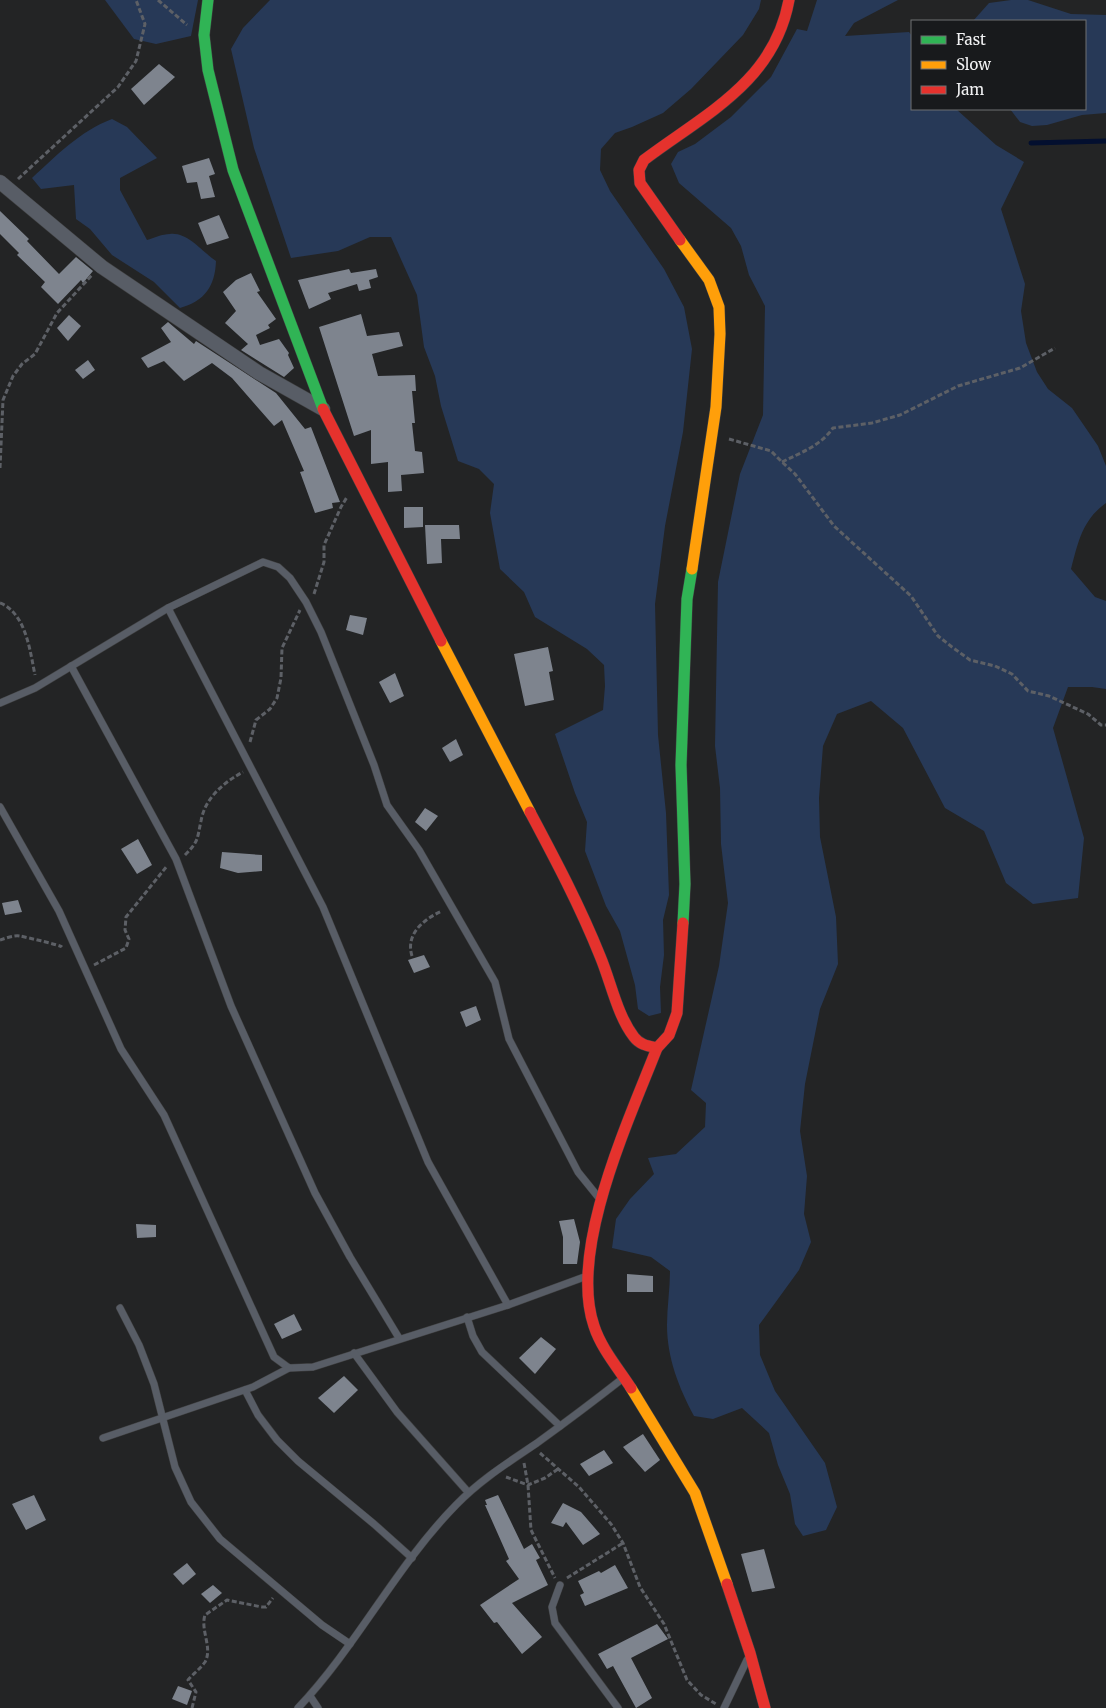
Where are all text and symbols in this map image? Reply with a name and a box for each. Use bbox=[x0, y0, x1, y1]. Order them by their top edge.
legend bbox=[911, 20, 1086, 110]
text: Fast bbox=[956, 30, 986, 49]
text: Slow bbox=[956, 55, 991, 74]
text: Jam bbox=[955, 80, 984, 99]

